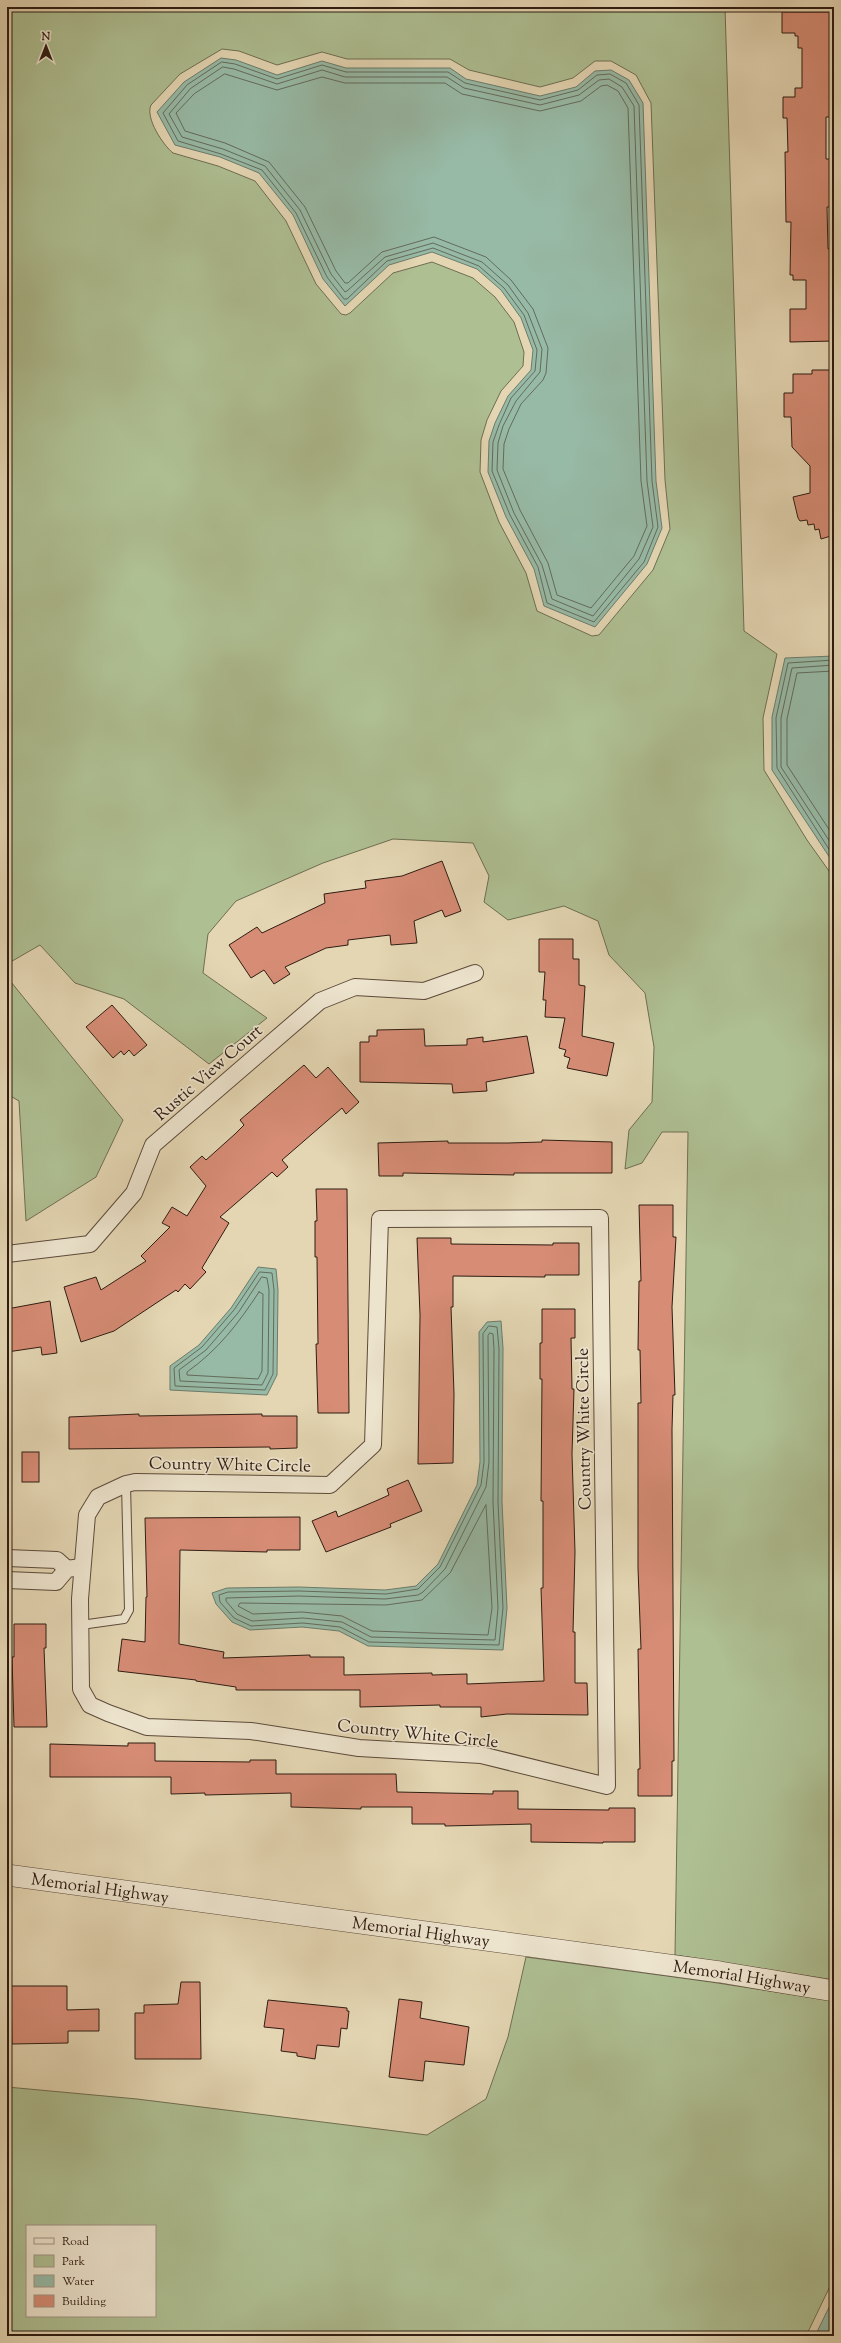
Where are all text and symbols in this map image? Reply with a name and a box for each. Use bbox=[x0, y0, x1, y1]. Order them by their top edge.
north arrow bbox=[26, 26, 66, 66]
text: N bbox=[41, 29, 51, 45]
street label: Rustic View Court bbox=[150, 1020, 269, 1127]
street label: Country White Circle bbox=[572, 1348, 598, 1510]
street label: Country White Circle bbox=[149, 1453, 311, 1479]
street label: Country White Circle bbox=[336, 1715, 500, 1755]
street label: Memorial Highway bbox=[29, 1868, 171, 1911]
street label: Memorial Highway bbox=[350, 1912, 492, 1955]
street label: Memorial Highway bbox=[671, 1956, 813, 2001]
legend bbox=[26, 2225, 156, 2317]
text: Road bbox=[62, 2233, 89, 2251]
text: Park bbox=[62, 2253, 85, 2271]
text: Water bbox=[62, 2273, 95, 2291]
text: Building bbox=[62, 2293, 106, 2311]

